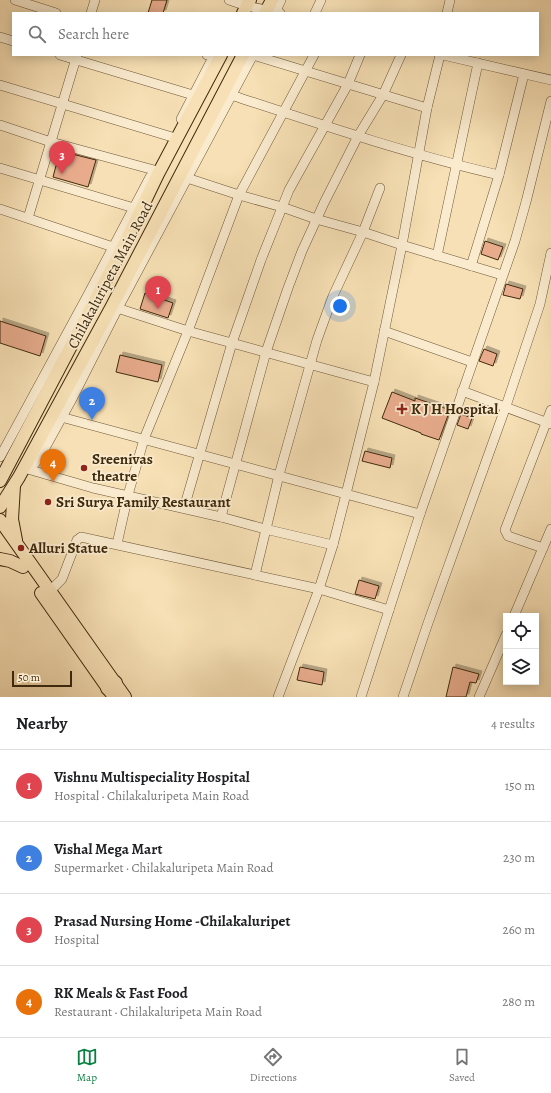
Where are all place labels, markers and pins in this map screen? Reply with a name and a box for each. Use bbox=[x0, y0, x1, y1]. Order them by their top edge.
pin: 3 bbox=[49, 141, 75, 174]
pin: 1 bbox=[145, 276, 171, 309]
pin: 2 bbox=[79, 387, 105, 420]
place label: K J H Hospital bbox=[411, 399, 498, 419]
marker: K J H Hospital bbox=[396, 403, 408, 415]
pin: 4 bbox=[40, 449, 66, 482]
place label: Sreenivas theatre bbox=[92, 449, 153, 486]
marker: Sreenivas theatre bbox=[79, 463, 89, 473]
place label: Sri Surya Family Restaurant bbox=[56, 492, 231, 512]
marker: Sri Surya Family Restaurant bbox=[43, 497, 53, 507]
place label: Alluri Statue bbox=[28, 538, 108, 558]
marker: Alluri Statue bbox=[16, 543, 26, 553]

